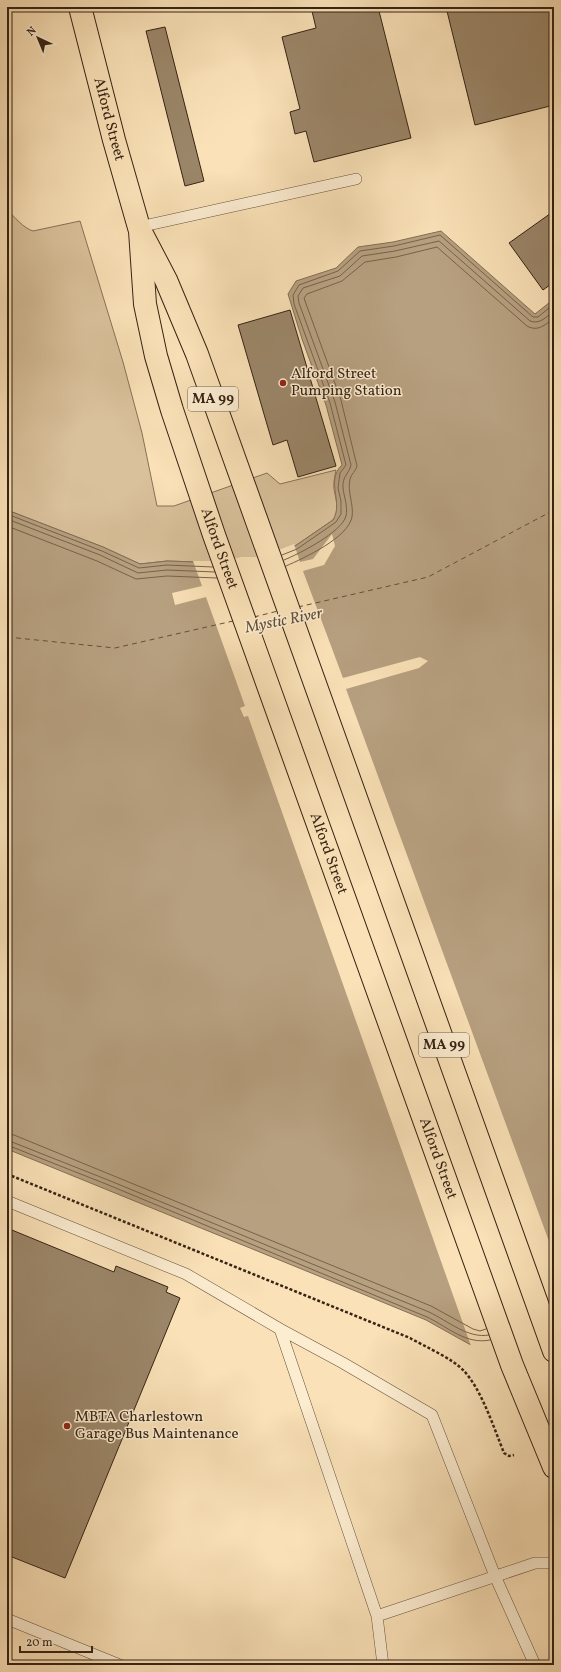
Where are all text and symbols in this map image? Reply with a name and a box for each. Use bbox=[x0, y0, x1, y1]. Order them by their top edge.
north arrow bbox=[18, 18, 58, 58]
text: N bbox=[24, 24, 40, 40]
street label: Alford Street bbox=[88, 75, 130, 163]
place label: Alford Street Pumping Station bbox=[291, 364, 402, 402]
marker: Alford Street Pumping Station bbox=[278, 378, 288, 388]
road number: MA 99 bbox=[188, 387, 238, 411]
street label: Alford Street bbox=[195, 505, 243, 592]
water label: Mystic River bbox=[243, 603, 325, 639]
street label: Alford Street bbox=[304, 810, 353, 897]
road number: MA 99 bbox=[419, 1033, 469, 1057]
street label: Alford Street bbox=[414, 1115, 462, 1202]
place label: MBTA Charlestown Garage Bus Maintenance bbox=[75, 1407, 239, 1445]
marker: MBTA Charlestown Garage Bus Maintenance bbox=[62, 1421, 72, 1431]
scale bar bbox=[20, 1628, 92, 1654]
text: 20 m bbox=[26, 1635, 53, 1651]

